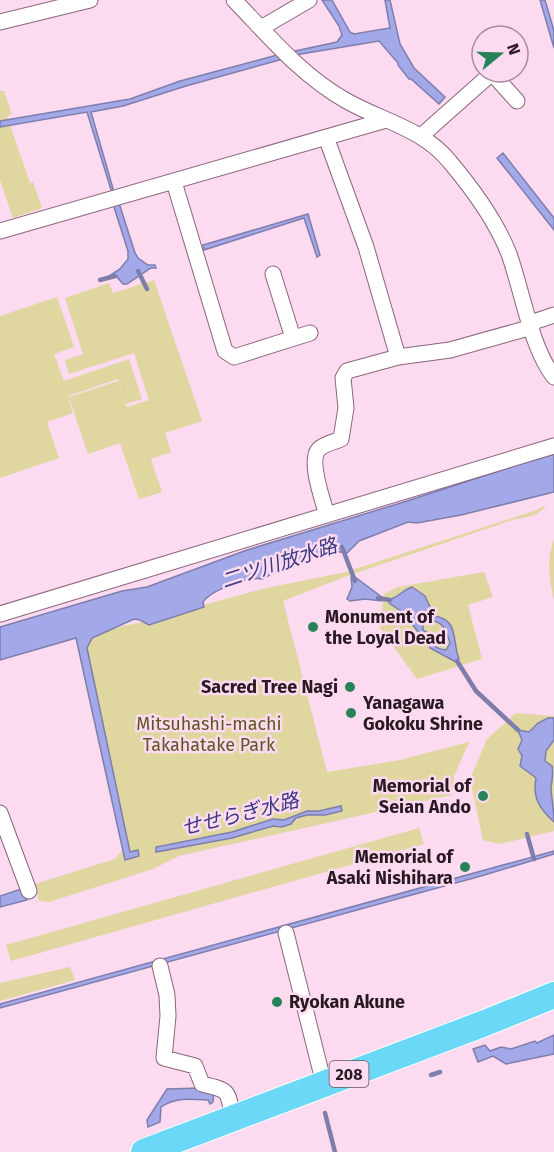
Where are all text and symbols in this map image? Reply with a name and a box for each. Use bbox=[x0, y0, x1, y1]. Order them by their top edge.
north arrow bbox=[470, 24, 530, 84]
text: N bbox=[503, 41, 524, 57]
water label: 二ツ川放水路 bbox=[218, 532, 342, 593]
place label: Monument of the Loyal Dead bbox=[325, 606, 446, 649]
marker: Monument of the Loyal Dead bbox=[306, 620, 320, 634]
place label: Sacred Tree Nagi bbox=[201, 676, 338, 698]
marker: Sacred Tree Nagi bbox=[343, 680, 357, 694]
place label: Yanagawa Gokoku Shrine bbox=[362, 692, 483, 735]
marker: Yanagawa Gokoku Shrine bbox=[344, 706, 358, 720]
park label: Mitsuhashi-machi Takahatake Park bbox=[136, 713, 282, 756]
place label: Memorial of Seian Ando bbox=[373, 775, 473, 818]
water label: せせらぎ水路 bbox=[179, 787, 303, 840]
marker: Memorial of Seian Ando bbox=[476, 789, 490, 803]
place label: Memorial of Asaki Nishihara bbox=[326, 846, 455, 889]
marker: Memorial of Asaki Nishihara bbox=[458, 860, 472, 874]
place label: Ryokan Akune bbox=[289, 991, 405, 1013]
marker: Ryokan Akune bbox=[270, 995, 284, 1009]
road number: 208 bbox=[330, 1061, 368, 1087]

